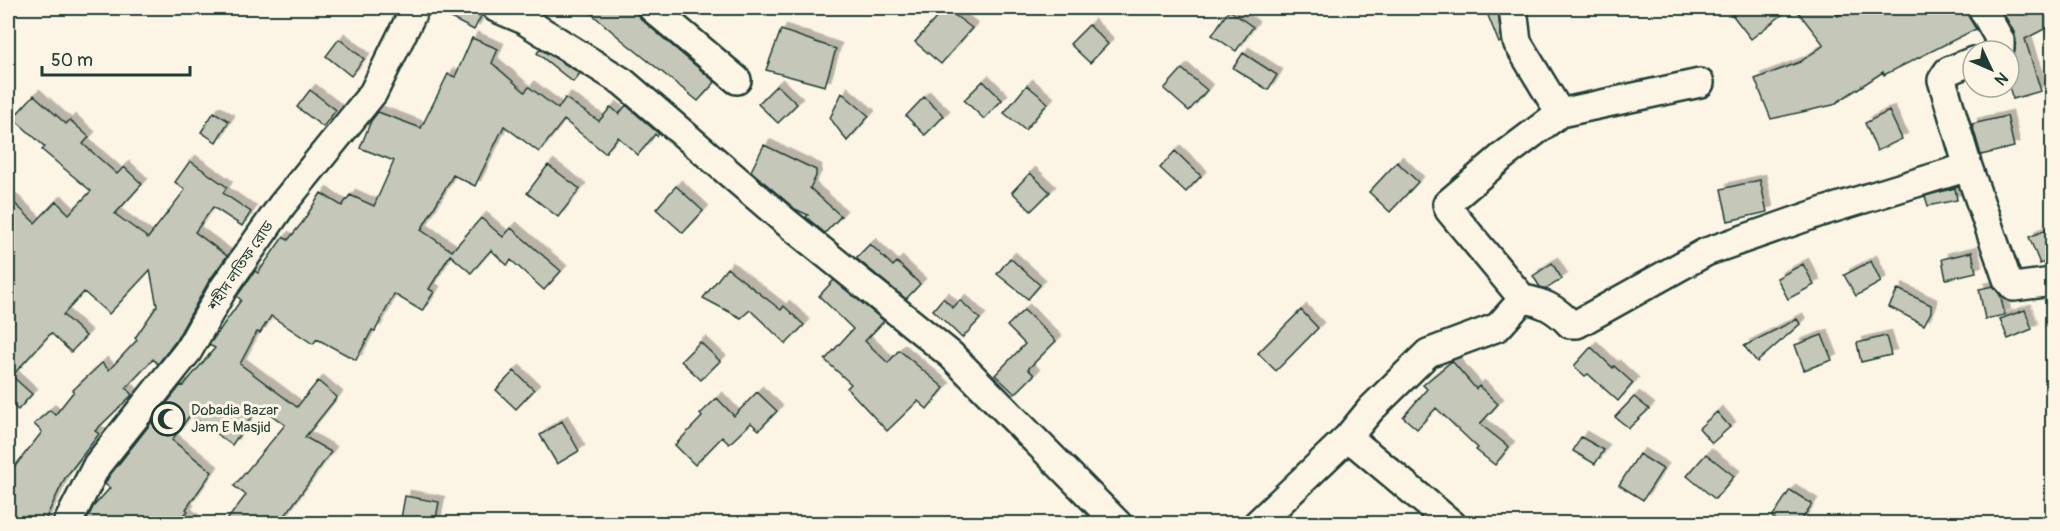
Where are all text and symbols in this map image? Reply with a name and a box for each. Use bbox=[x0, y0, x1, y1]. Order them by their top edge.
scale bar bbox=[42, 39, 190, 77]
north arrow bbox=[1961, 39, 2021, 99]
text: 50 m bbox=[51, 49, 93, 72]
text: N bbox=[1990, 68, 2012, 90]
street label: শহীদ লতিফ রোড bbox=[203, 217, 278, 315]
mosque icon: Dobadia Bazar Jam E Masjid bbox=[150, 401, 186, 437]
place label: Dobadia Bazar Jam E Masjid bbox=[191, 401, 279, 437]

